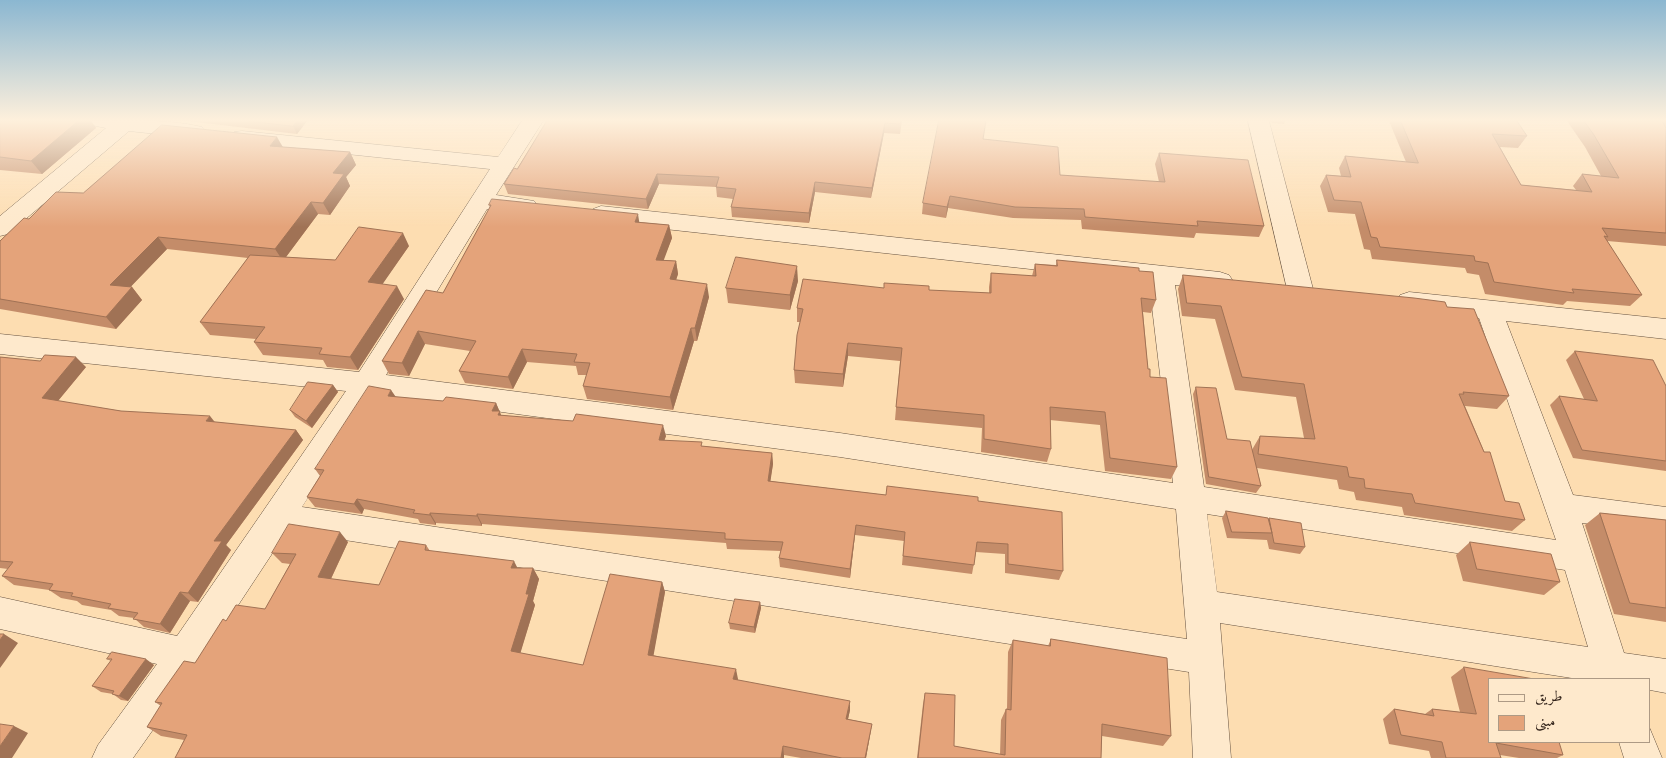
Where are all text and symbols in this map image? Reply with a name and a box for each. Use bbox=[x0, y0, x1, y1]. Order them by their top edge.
legend bbox=[1488, 678, 1651, 743]
text: طريق bbox=[1535, 687, 1562, 705]
text: مبنى bbox=[1535, 712, 1555, 730]

